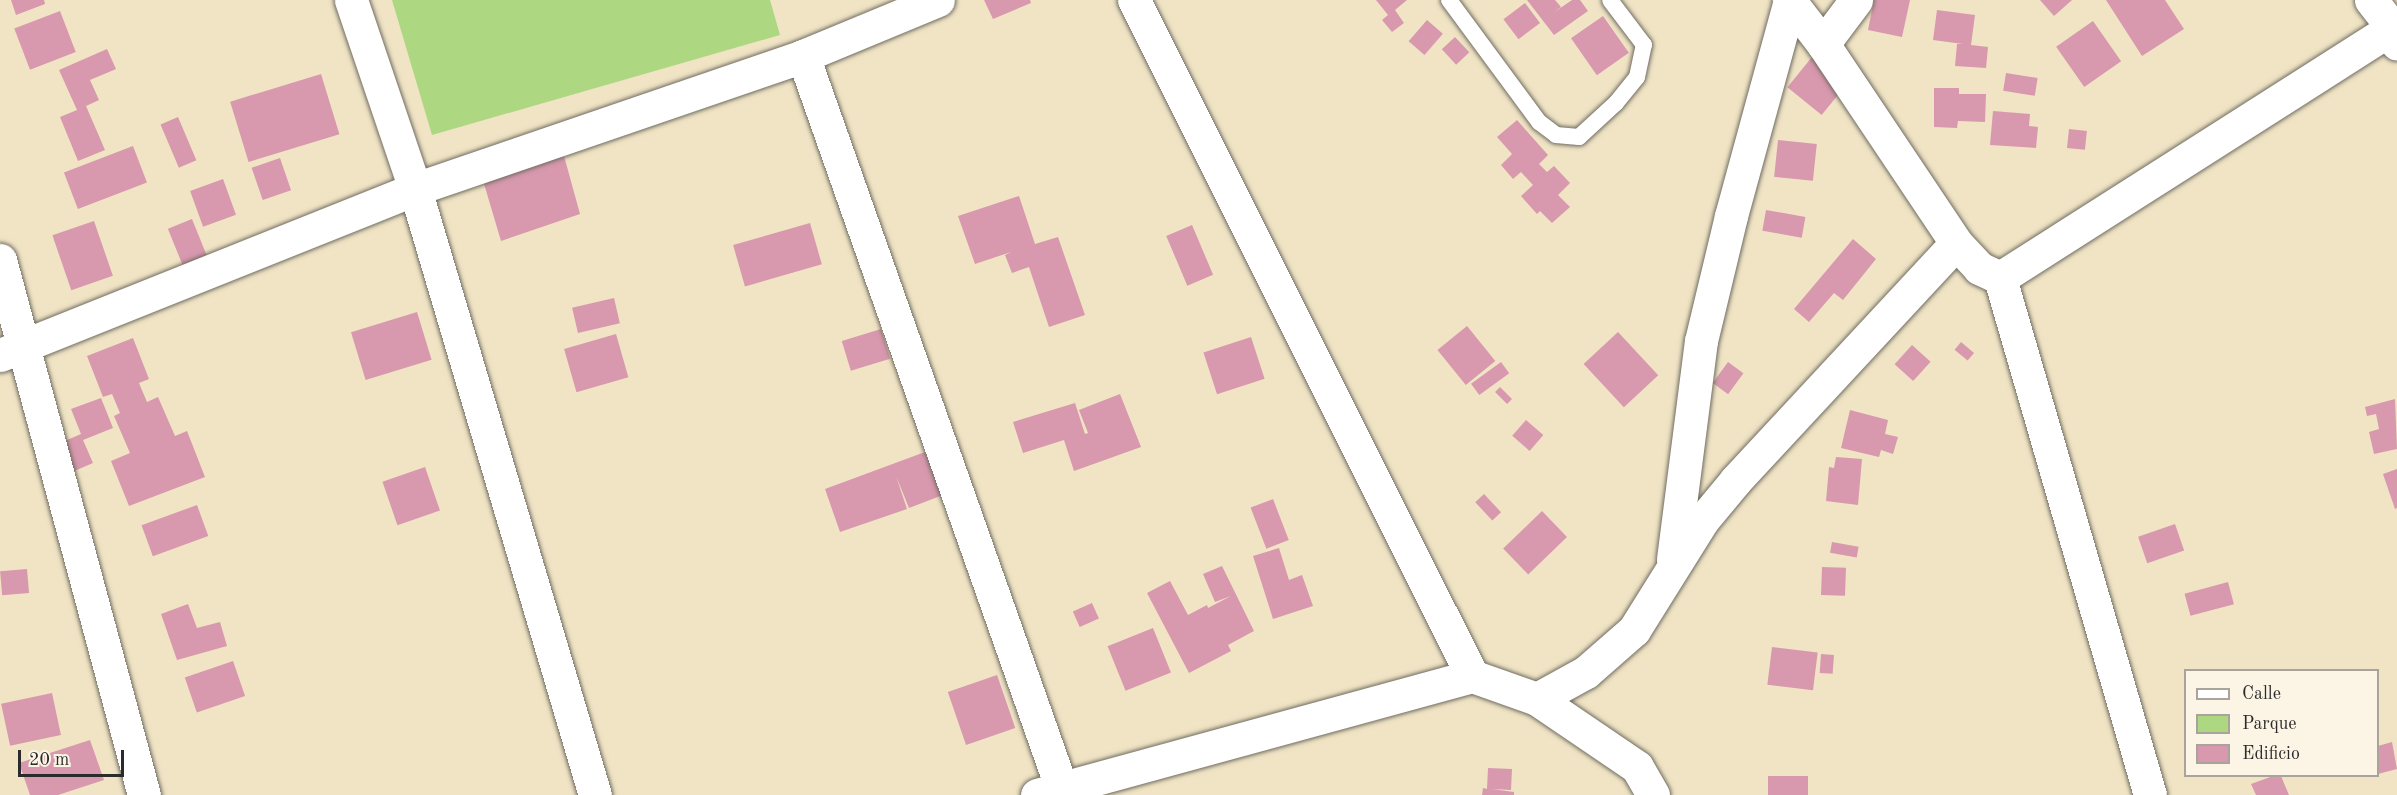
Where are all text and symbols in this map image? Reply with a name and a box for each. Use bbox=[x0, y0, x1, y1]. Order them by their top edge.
legend bbox=[2184, 669, 2379, 777]
text: Calle bbox=[2242, 685, 2281, 703]
text: Parque bbox=[2242, 715, 2297, 733]
scale bar bbox=[21, 738, 128, 776]
text: Edificio bbox=[2242, 745, 2300, 763]
text: 20 m bbox=[29, 751, 69, 769]

